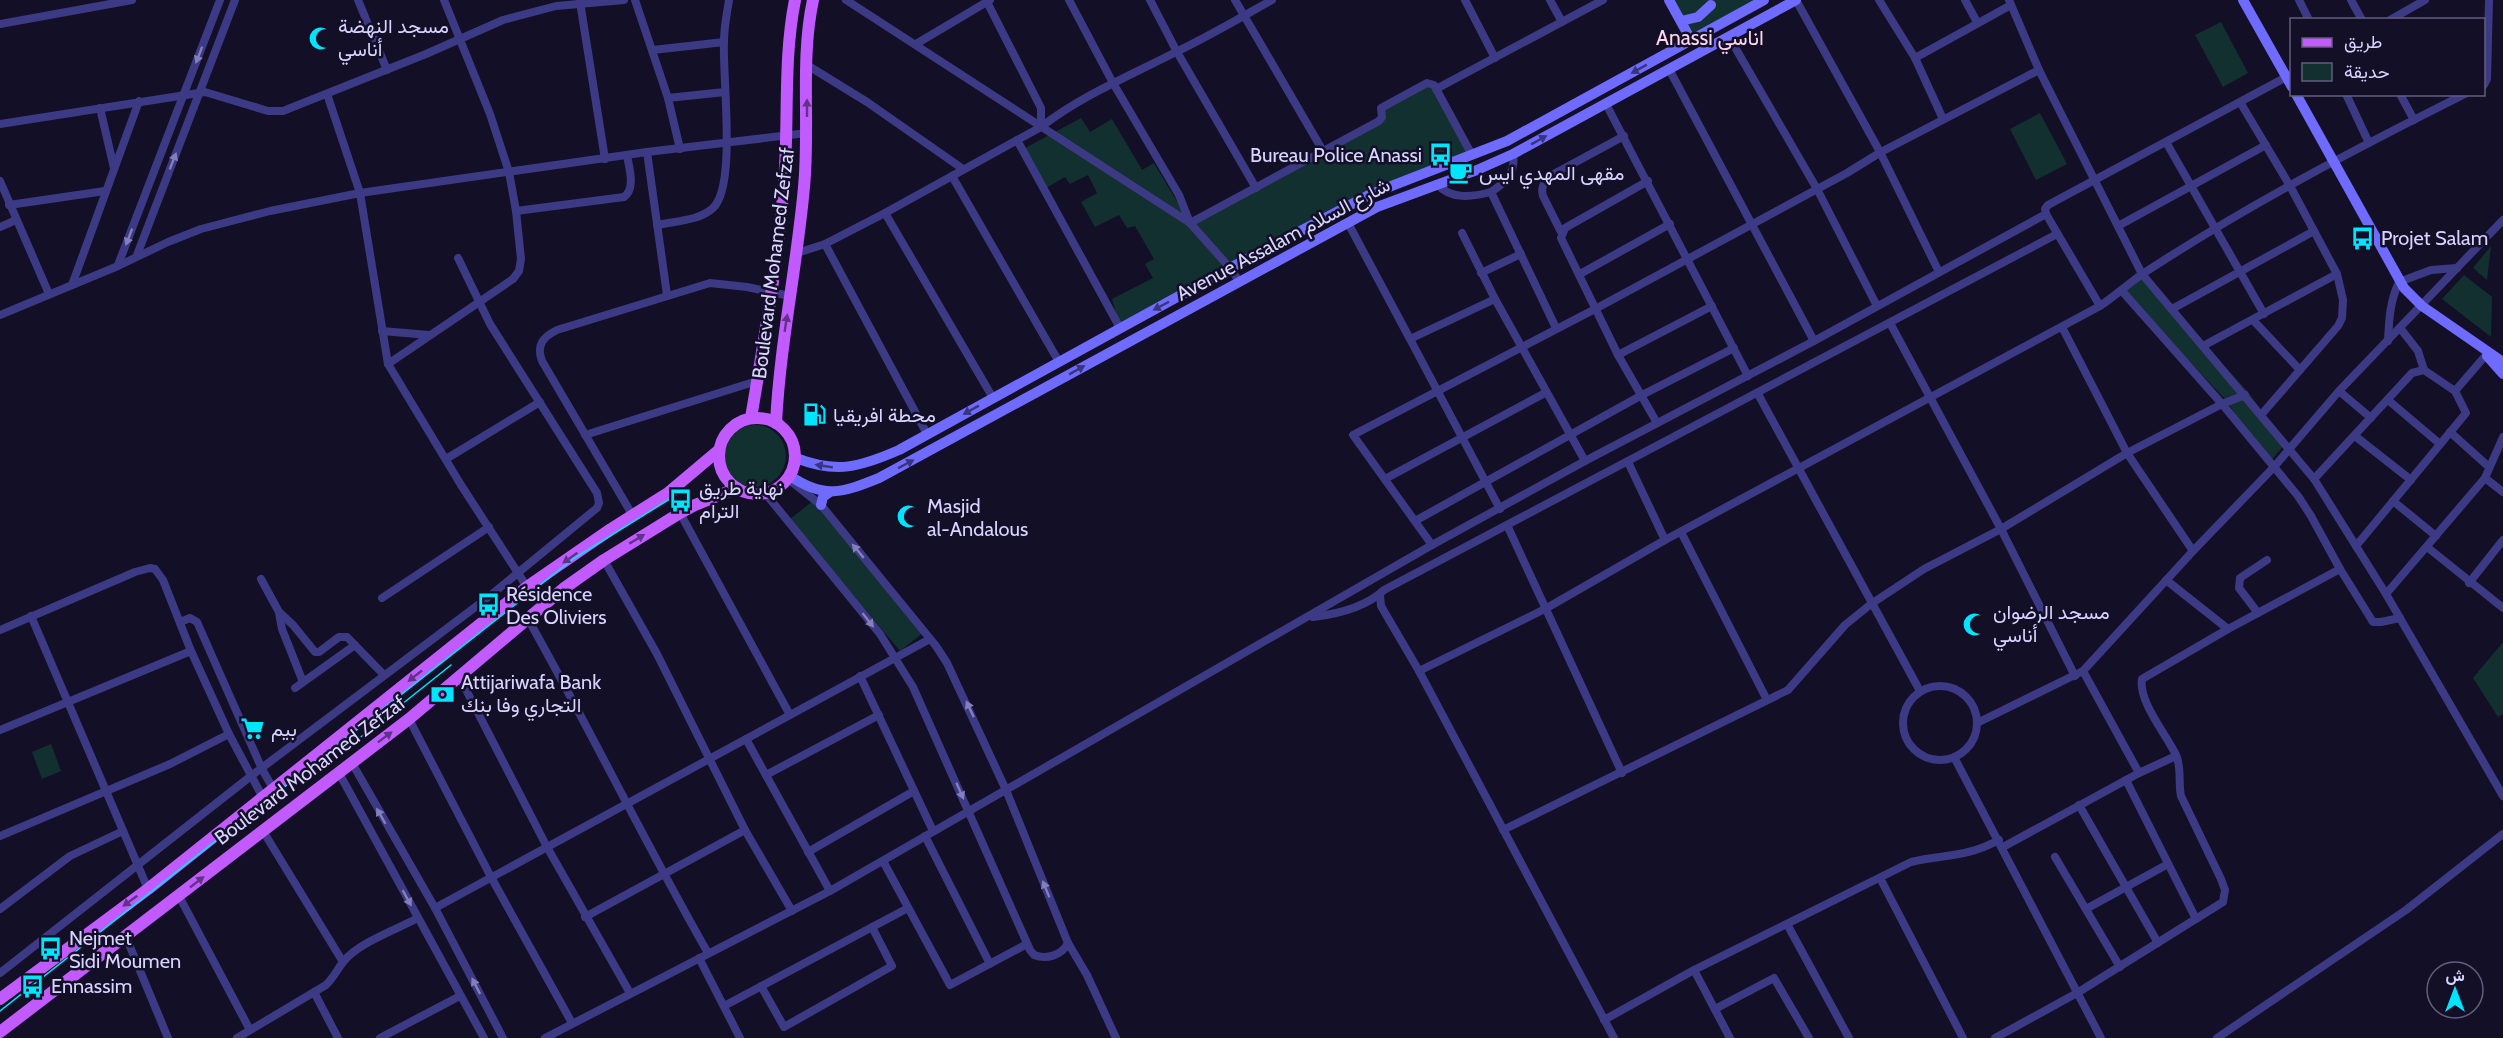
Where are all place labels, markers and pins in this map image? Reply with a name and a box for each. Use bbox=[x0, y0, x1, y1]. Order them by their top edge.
place label: مسجد النهضة أناسي bbox=[338, 14, 449, 66]
mosque icon: مسجد النهضة أناسي bbox=[307, 25, 333, 51]
bus stop icon: Bureau Police Anassi bbox=[1427, 142, 1453, 168]
place label: Bureau Police Anassi bbox=[1250, 143, 1422, 167]
cafe icon: مقهى المهدي ايس bbox=[1448, 160, 1474, 186]
place label: مقهى المهدي ايس bbox=[1479, 161, 1625, 190]
bus stop icon: Projet Salam bbox=[2350, 225, 2376, 251]
place label: Projet Salam bbox=[2381, 226, 2488, 250]
fuel station icon: محطة افريقيا bbox=[802, 402, 828, 428]
place label: محطة افريقيا bbox=[833, 403, 936, 428]
place label: نهاية طريق الترام bbox=[699, 476, 783, 524]
bus stop icon: نهاية طريق الترام bbox=[668, 487, 694, 513]
place label: Masjid al-Andalous bbox=[927, 494, 1028, 541]
mosque icon: Masjid al-Andalous bbox=[896, 504, 922, 530]
place label: Résidence Des Oliviers bbox=[506, 582, 607, 629]
bus stop icon: Résidence Des Oliviers bbox=[475, 592, 501, 618]
place label: مسجد الرضوان أناسي bbox=[1993, 600, 2110, 652]
mosque icon: مسجد الرضوان أناسي bbox=[1962, 611, 1988, 637]
place label: Attijariwafa Bank التجاري وفا بنك bbox=[461, 670, 601, 722]
bank icon: Attijariwafa Bank التجاري وفا بنك bbox=[430, 681, 456, 707]
supermarket icon: بيم bbox=[240, 716, 266, 742]
place label: بيم bbox=[271, 717, 297, 742]
place label: Nejmet Sidi Moumen bbox=[69, 926, 181, 973]
bus stop icon: Nejmet Sidi Moumen bbox=[38, 936, 64, 962]
bus stop icon: Ennassim bbox=[20, 973, 46, 999]
place label: Ennassim bbox=[51, 974, 132, 998]

